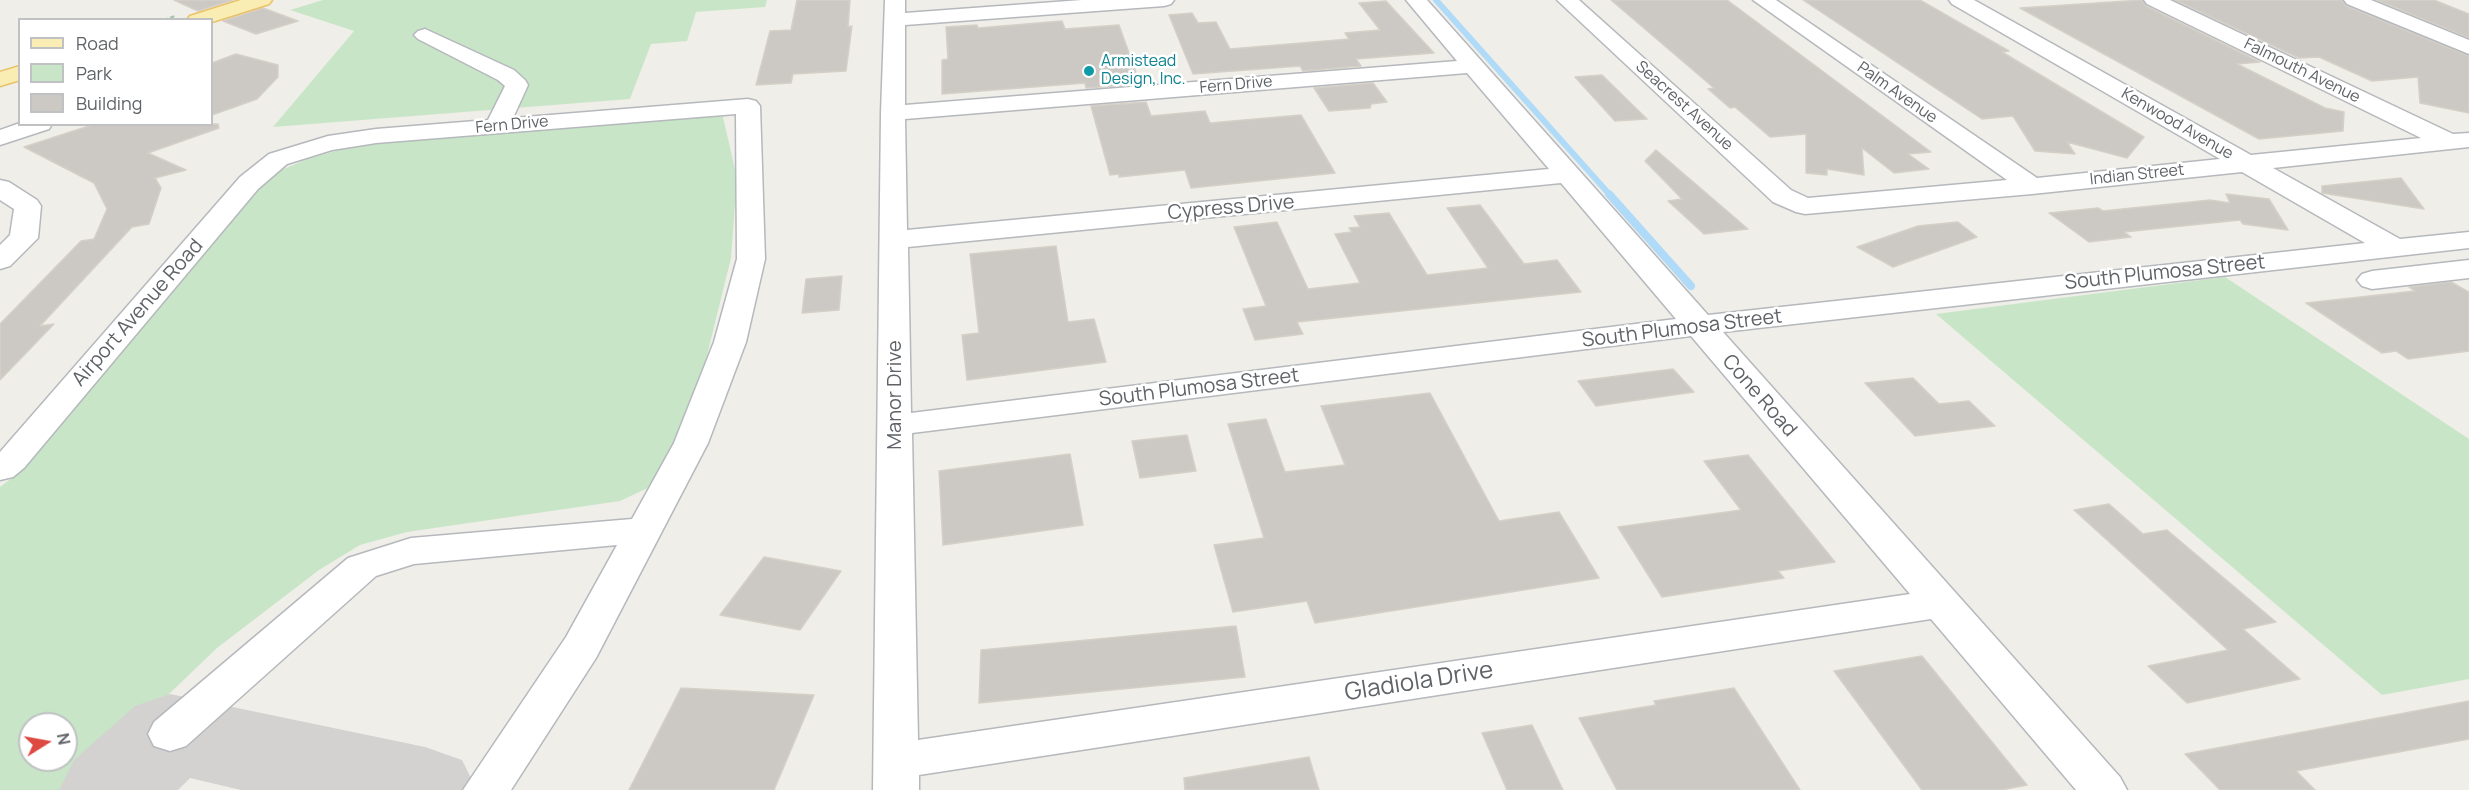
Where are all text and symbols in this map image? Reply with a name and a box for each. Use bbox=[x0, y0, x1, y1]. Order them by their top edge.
legend bbox=[18, 18, 213, 126]
text: Road bbox=[76, 31, 119, 55]
street label: Falmouth Avenue bbox=[2241, 35, 2363, 107]
place label: Armistead Design, Inc. bbox=[1101, 52, 1185, 90]
street label: Seacrest Avenue bbox=[1631, 57, 1737, 155]
street label: Palm Avenue bbox=[1853, 58, 1941, 128]
text: Park bbox=[76, 61, 112, 85]
marker: Armistead Design, Inc. bbox=[1082, 64, 1096, 78]
street label: Fern Drive bbox=[1199, 72, 1273, 98]
street label: Kenwood Avenue bbox=[2118, 84, 2236, 164]
text: Building bbox=[76, 91, 142, 115]
street label: Fern Drive bbox=[475, 112, 549, 138]
street label: Indian Street bbox=[2089, 160, 2185, 190]
street label: Cypress Drive bbox=[1167, 191, 1295, 225]
street label: Airport Avenue Road bbox=[68, 234, 208, 392]
street label: South Plumosa Street bbox=[2064, 251, 2266, 295]
street label: South Plumosa Street bbox=[1581, 305, 1783, 353]
street label: Manor Drive bbox=[883, 340, 907, 450]
street label: Cone Road bbox=[1717, 350, 1801, 442]
street label: South Plumosa Street bbox=[1098, 364, 1300, 412]
street label: Gladiola Drive bbox=[1343, 656, 1495, 708]
north arrow bbox=[18, 712, 78, 772]
text: N bbox=[52, 731, 76, 747]

